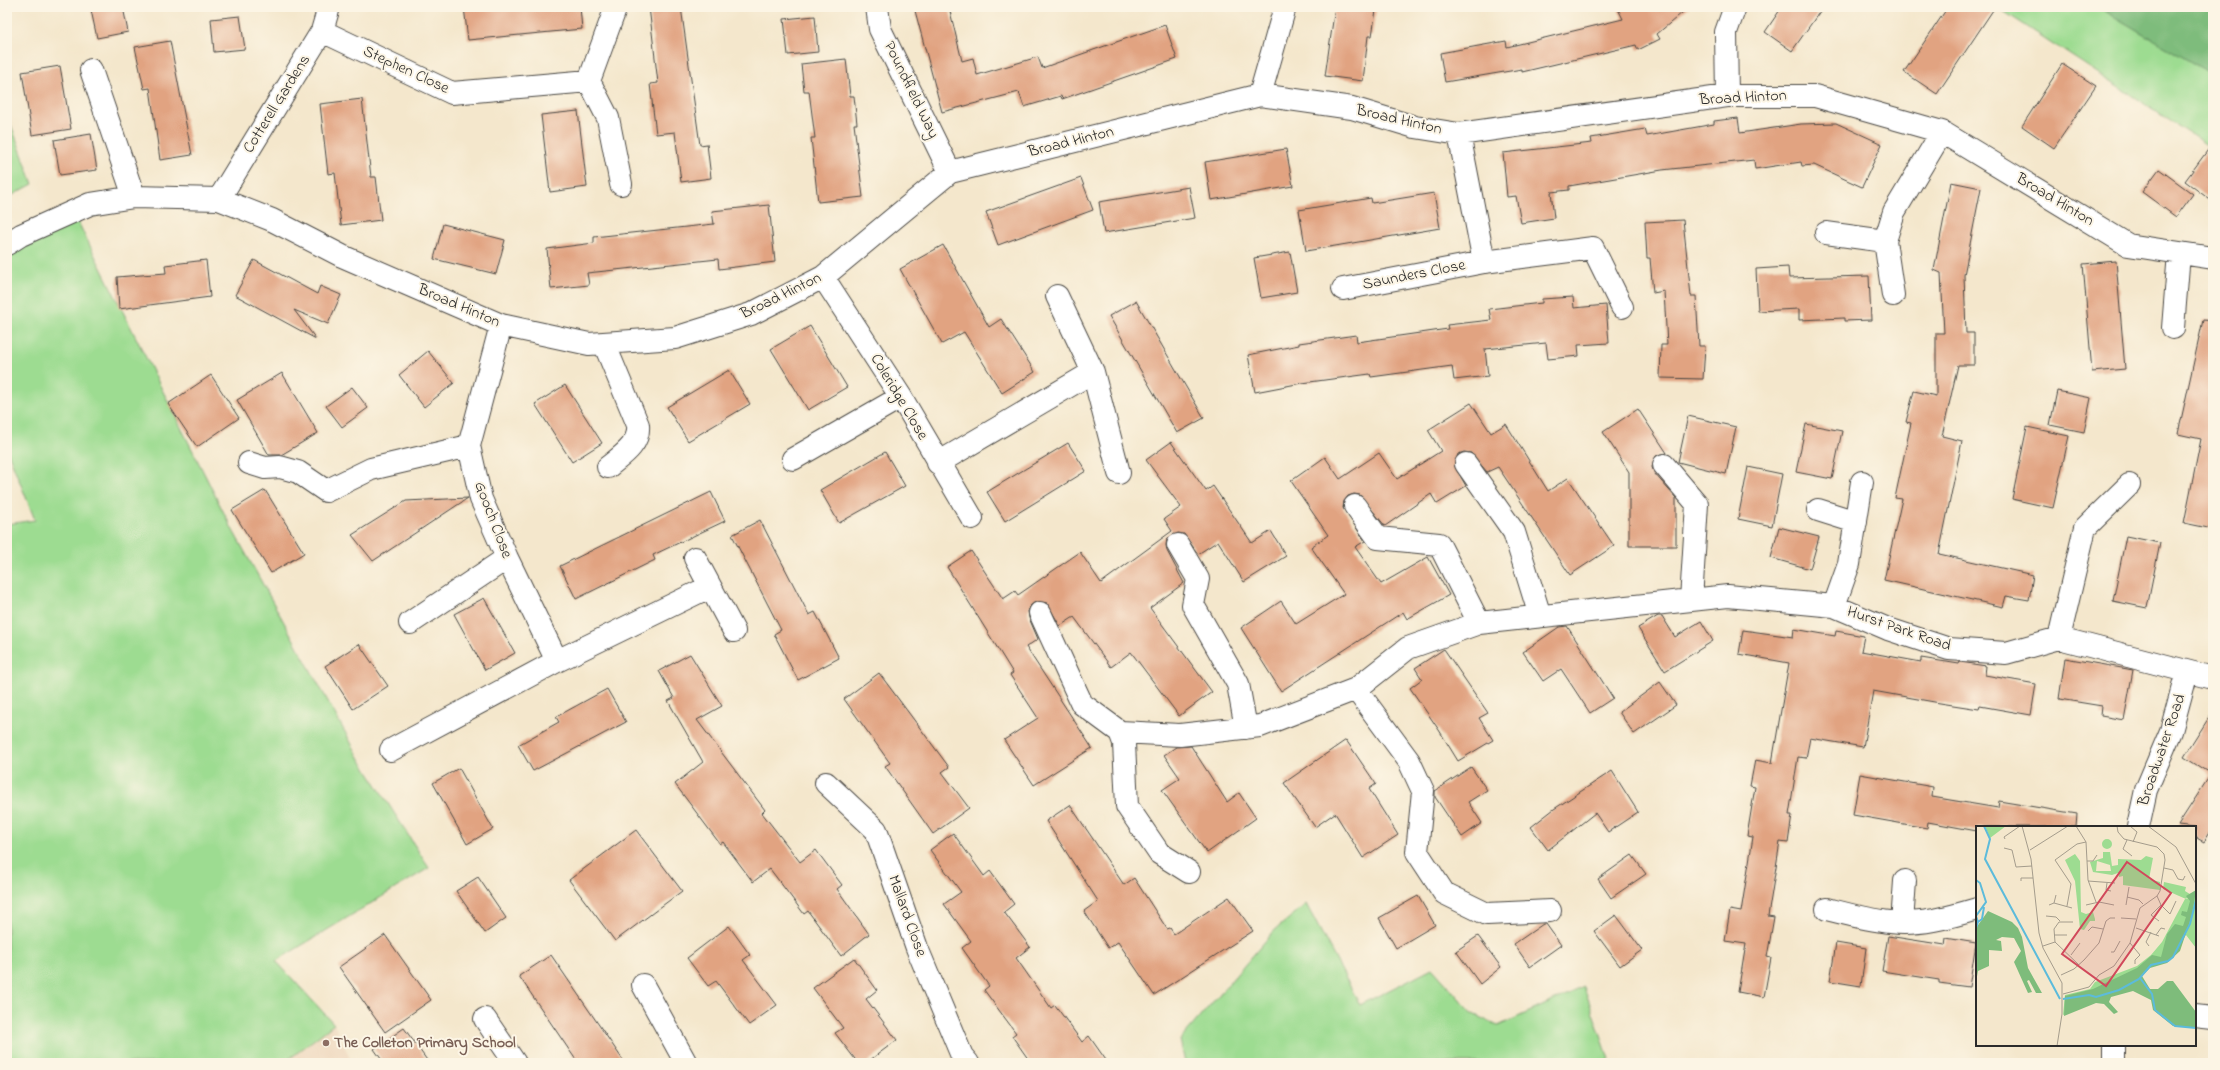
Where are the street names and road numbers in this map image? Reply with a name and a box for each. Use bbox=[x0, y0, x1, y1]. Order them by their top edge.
street label: Poundfield Way bbox=[877, 37, 945, 143]
street label: Stephen Close bbox=[359, 40, 454, 101]
street label: Cotterell Gardens bbox=[237, 50, 317, 158]
street label: Broad Hinton bbox=[1698, 84, 1787, 112]
street label: Broad Hinton bbox=[1353, 98, 1444, 142]
street label: Broad Hinton bbox=[1025, 120, 1116, 164]
street label: Broad Hinton bbox=[2011, 167, 2099, 233]
street label: Saunders Close bbox=[1361, 253, 1468, 297]
street label: Broad Hinton bbox=[736, 266, 826, 326]
street label: Broad Hinton bbox=[413, 277, 504, 334]
street label: Coleridge Close bbox=[864, 349, 935, 445]
street label: Gooch Close bbox=[467, 478, 519, 563]
street label: Hurst Park Road bbox=[1844, 600, 1954, 658]
street label: Broadwater Road bbox=[2131, 691, 2192, 810]
street label: Mallard Close bbox=[881, 872, 933, 961]

